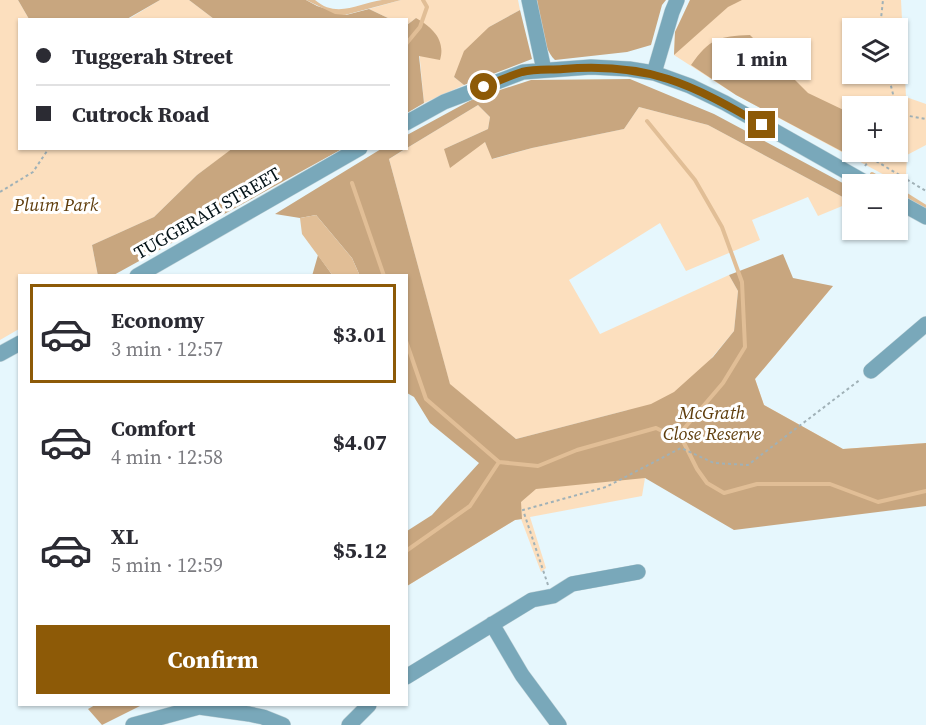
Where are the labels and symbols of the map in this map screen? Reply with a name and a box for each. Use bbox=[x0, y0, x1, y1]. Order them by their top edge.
callout: 1 min bbox=[712, 38, 812, 80]
route start bbox=[470, 73, 497, 100]
route end bbox=[748, 111, 775, 138]
street label: TUGGERAH STREET bbox=[129, 161, 285, 265]
park label: Pluim Park bbox=[13, 192, 99, 217]
park label: McGrath Close Reserve bbox=[663, 400, 762, 446]

